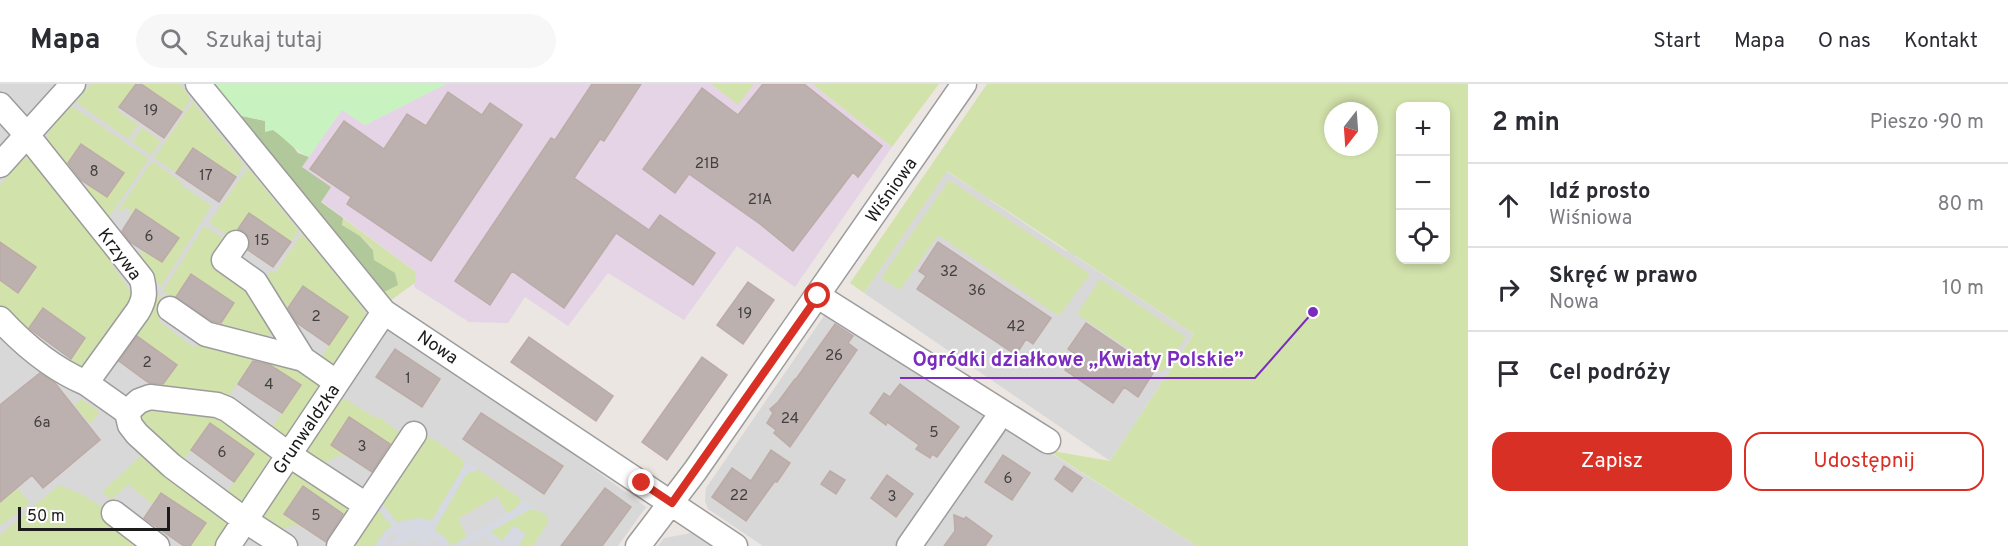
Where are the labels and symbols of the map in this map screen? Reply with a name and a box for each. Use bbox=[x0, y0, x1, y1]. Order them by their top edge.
house number: 19 bbox=[144, 102, 158, 121]
north arrow bbox=[1324, 102, 1378, 156]
street label: Wiśniowa bbox=[861, 154, 923, 228]
house number: 21B bbox=[695, 155, 719, 174]
house number: 8 bbox=[89, 163, 99, 182]
house number: 17 bbox=[199, 167, 213, 186]
house number: 21A bbox=[748, 191, 772, 210]
street label: Krzywa bbox=[92, 224, 146, 286]
house number: 6 bbox=[145, 228, 154, 247]
house number: 15 bbox=[255, 232, 269, 251]
house number: 32 bbox=[940, 263, 958, 282]
route start bbox=[804, 282, 830, 308]
house number: 36 bbox=[968, 282, 986, 301]
house number: 19 bbox=[738, 305, 752, 324]
house number: 2 bbox=[311, 308, 321, 327]
house number: 42 bbox=[1007, 318, 1025, 337]
street label: Nowa bbox=[412, 326, 462, 370]
callout: Ogródki działkowe „Kwiaty Polskie” bbox=[900, 340, 1255, 378]
house number: 26 bbox=[825, 347, 843, 366]
text: Ogródki działkowe „Kwiaty Polskie” bbox=[912, 348, 1244, 374]
house number: 2 bbox=[142, 354, 152, 373]
house number: 1 bbox=[405, 370, 411, 389]
house number: 4 bbox=[264, 376, 274, 395]
street label: Grunwaldzka bbox=[269, 380, 346, 479]
house number: 24 bbox=[781, 410, 799, 429]
house number: 6a bbox=[34, 414, 50, 433]
house number: 5 bbox=[929, 424, 939, 443]
house number: 3 bbox=[357, 438, 367, 457]
house number: 6 bbox=[218, 444, 227, 463]
route end bbox=[628, 469, 654, 495]
house number: 6 bbox=[1004, 470, 1013, 489]
house number: 22 bbox=[730, 487, 748, 506]
house number: 3 bbox=[887, 488, 897, 507]
scale bar bbox=[18, 504, 170, 532]
house number: 5 bbox=[311, 507, 321, 526]

